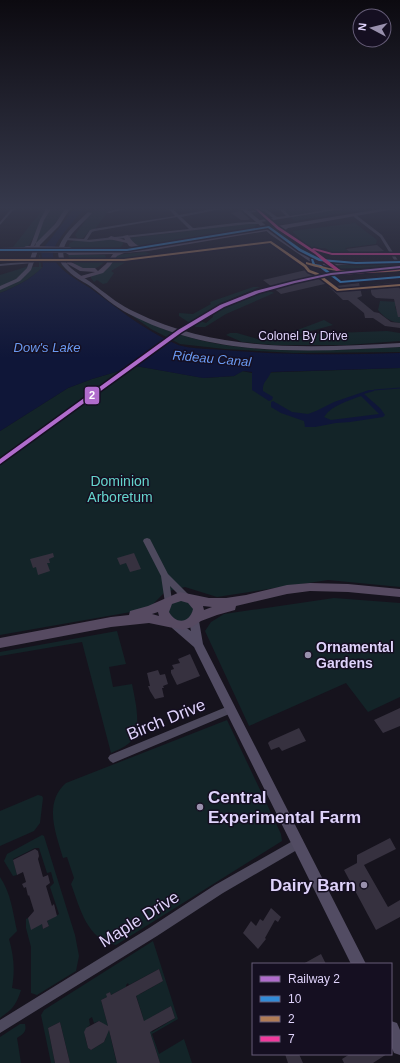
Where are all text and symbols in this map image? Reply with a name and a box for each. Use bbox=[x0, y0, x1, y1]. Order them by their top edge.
north arrow bbox=[352, 8, 392, 48]
text: N bbox=[356, 22, 369, 31]
street label: Colonel By Drive bbox=[258, 329, 348, 343]
water label: Dow's Lake bbox=[14, 340, 80, 355]
water label: Rideau Canal bbox=[172, 348, 253, 369]
line badge: 2 bbox=[84, 386, 100, 405]
text: 2 bbox=[89, 389, 95, 401]
park label: Dominion Arboretum bbox=[87, 473, 153, 505]
place label: Ornamental Gardens bbox=[316, 639, 394, 671]
marker: Ornamental Gardens bbox=[303, 650, 313, 660]
street label: Birch Drive bbox=[124, 695, 208, 744]
place label: Central Experimental Farm bbox=[208, 788, 361, 827]
marker: Central Experimental Farm bbox=[195, 802, 205, 812]
place label: Dairy Barn bbox=[270, 876, 356, 895]
marker: Dairy Barn bbox=[359, 880, 369, 890]
street label: Maple Drive bbox=[96, 887, 183, 952]
legend bbox=[252, 963, 392, 1055]
text: Railway 2 bbox=[288, 972, 340, 986]
text: 10 bbox=[288, 992, 302, 1006]
text: 2 bbox=[288, 1012, 295, 1026]
text: 7 bbox=[288, 1032, 295, 1046]

